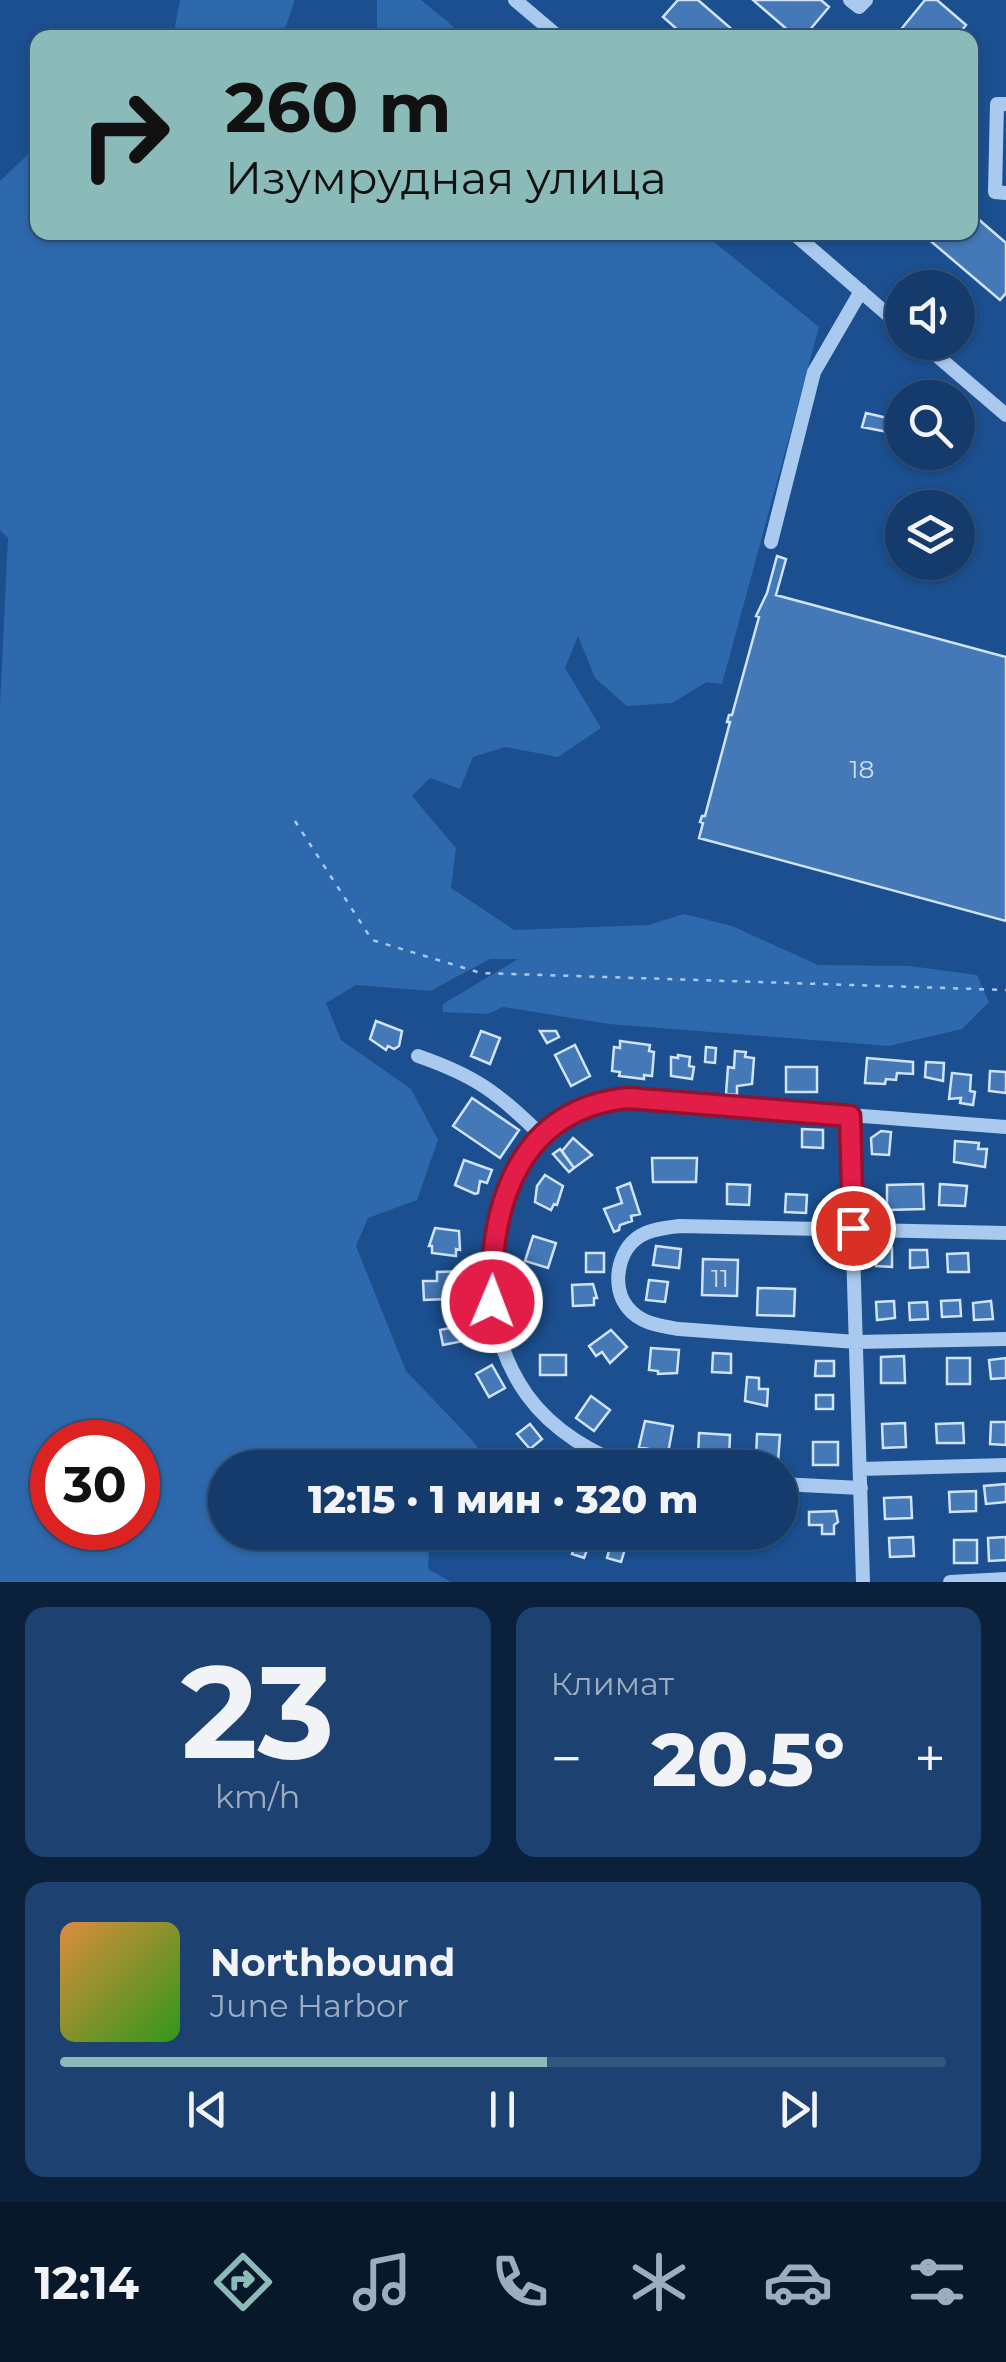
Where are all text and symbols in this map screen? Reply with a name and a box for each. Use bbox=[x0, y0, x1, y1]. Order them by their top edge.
text: 260 m bbox=[225, 64, 452, 150]
icon: right bbox=[60, 70, 190, 200]
text: Изумрудная улица bbox=[225, 150, 667, 205]
map controls bbox=[885, 270, 975, 580]
button: sound bbox=[885, 270, 975, 360]
button: search bbox=[885, 380, 975, 470]
button: layers bbox=[885, 490, 975, 580]
house number: 18 bbox=[850, 754, 874, 784]
pin bbox=[811, 1186, 896, 1271]
icon: arrive bbox=[826, 1201, 881, 1256]
position arrow bbox=[440, 1250, 544, 1354]
house number: 11 bbox=[711, 1263, 729, 1293]
speed limit sign: 30 bbox=[30, 1420, 160, 1550]
text: 12:15 · 1 мин · 320 m bbox=[308, 1476, 698, 1523]
text: 23 bbox=[181, 1632, 335, 1791]
text: Климат bbox=[551, 1664, 674, 1703]
text: 20.5° bbox=[652, 1713, 845, 1805]
text: − bbox=[551, 1725, 582, 1792]
text: + bbox=[914, 1725, 946, 1792]
text: km/h bbox=[215, 1777, 300, 1816]
text: Northbound bbox=[210, 1939, 455, 1986]
text: June Harbor bbox=[210, 1986, 409, 2025]
icon: previous bbox=[180, 2082, 235, 2137]
icon: pause bbox=[475, 2082, 530, 2137]
icon: next bbox=[771, 2082, 826, 2137]
icon: directions bbox=[208, 2247, 278, 2317]
icon: music bbox=[347, 2247, 417, 2317]
icon: phone bbox=[485, 2247, 555, 2317]
icon: climate bbox=[624, 2247, 694, 2317]
icon: car bbox=[763, 2247, 833, 2317]
icon: filters bbox=[902, 2247, 972, 2317]
text: 12:14 bbox=[34, 2255, 139, 2310]

